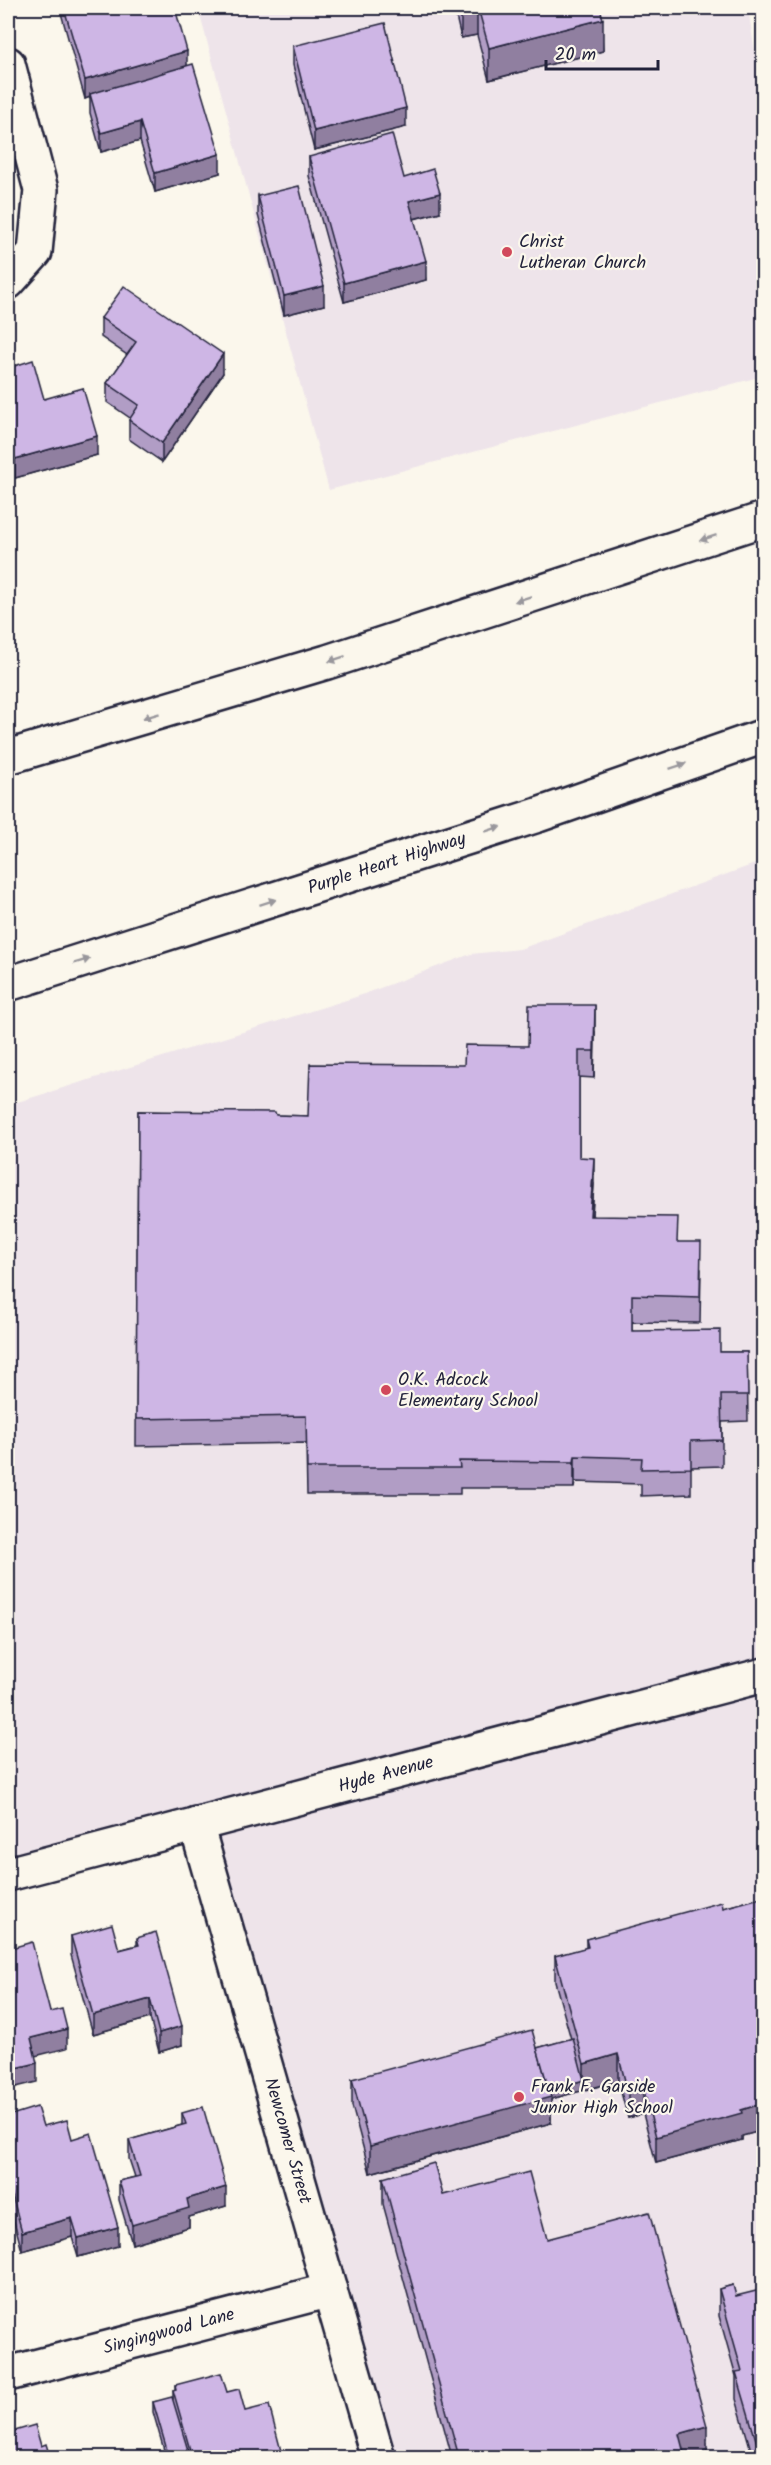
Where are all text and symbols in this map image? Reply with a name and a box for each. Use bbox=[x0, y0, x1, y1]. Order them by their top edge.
scale bar bbox=[546, 33, 658, 71]
text: 20 m bbox=[555, 41, 596, 70]
place label: Christ Lutheran Church bbox=[519, 228, 646, 278]
marker: Christ Lutheran Church bbox=[500, 245, 514, 259]
one-way arrow bbox=[699, 534, 717, 543]
one-way arrow bbox=[514, 595, 532, 604]
one-way arrow bbox=[328, 654, 346, 664]
one-way arrow bbox=[142, 712, 160, 721]
one-way arrow bbox=[669, 761, 687, 771]
one-way arrow bbox=[484, 824, 502, 833]
street label: Purple Heart Highway bbox=[304, 825, 470, 903]
one-way arrow bbox=[259, 897, 277, 906]
one-way arrow bbox=[73, 956, 91, 966]
place label: O.K. Adcock Elementary School bbox=[398, 1366, 539, 1416]
marker: O.K. Adcock Elementary School bbox=[379, 1383, 393, 1397]
street label: Hyde Avenue bbox=[335, 1748, 437, 1802]
place label: Frank F. Garside Junior High School bbox=[531, 2073, 674, 2123]
street label: Newcomer Street bbox=[255, 2075, 319, 2208]
marker: Frank F. Garside Junior High School bbox=[512, 2090, 526, 2104]
street label: Singingwood Lane bbox=[100, 2301, 238, 2363]

